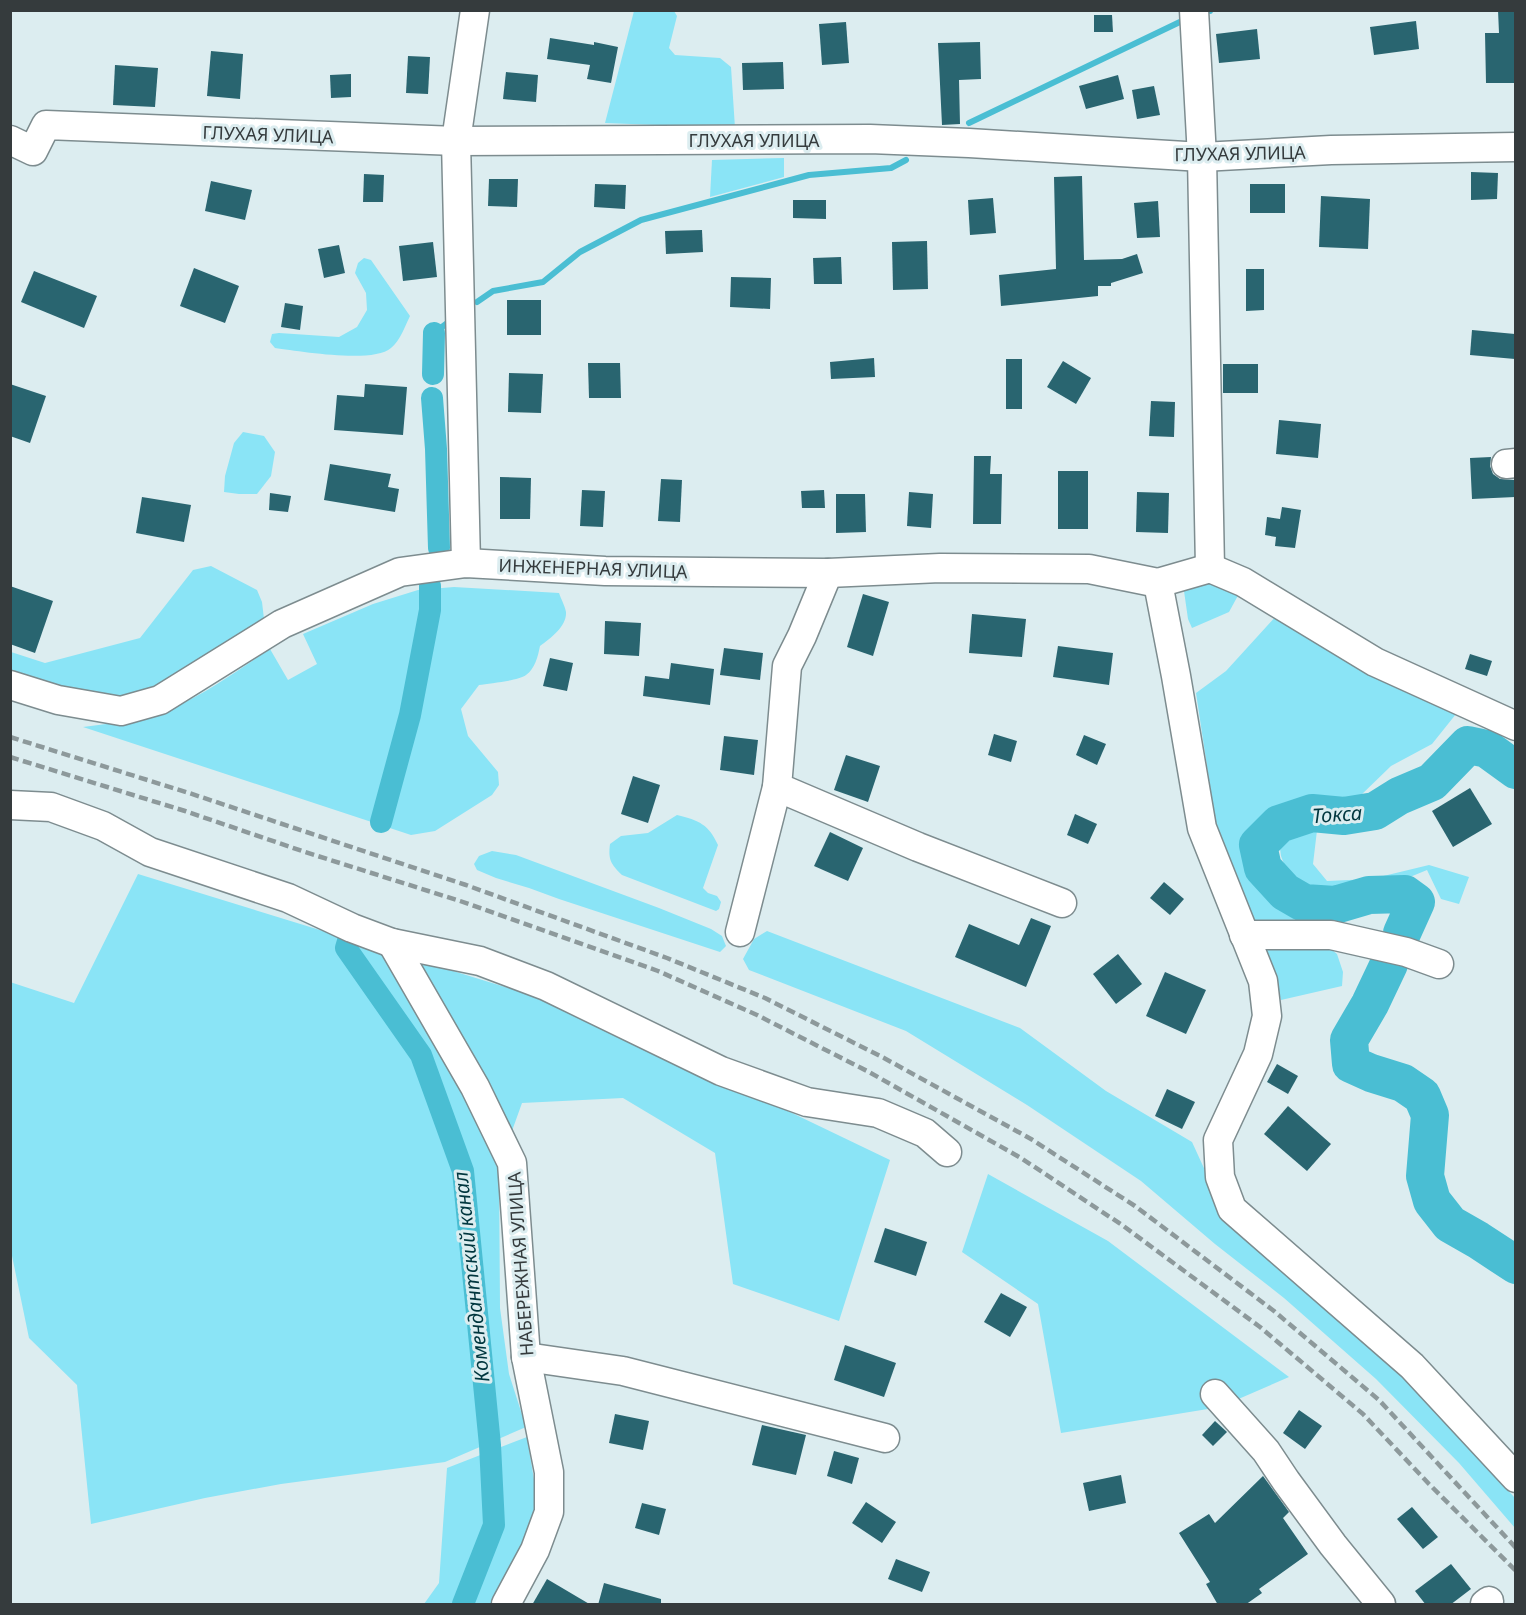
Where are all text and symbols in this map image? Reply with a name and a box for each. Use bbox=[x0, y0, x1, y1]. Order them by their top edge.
street label: ГЛУХАЯ УЛИЦА bbox=[202, 120, 334, 148]
street label: ГЛУХАЯ УЛИЦА bbox=[688, 128, 820, 152]
street label: ГЛУХАЯ УЛИЦА bbox=[1174, 140, 1306, 166]
street label: ИНЖЕНЕРНАЯ УЛИЦА bbox=[498, 553, 688, 583]
water label: Токса bbox=[1311, 799, 1363, 829]
water label: Комендантский канал bbox=[447, 1170, 495, 1384]
street label: НАБЕРЕЖНАЯ УЛИЦА bbox=[502, 1171, 538, 1357]

